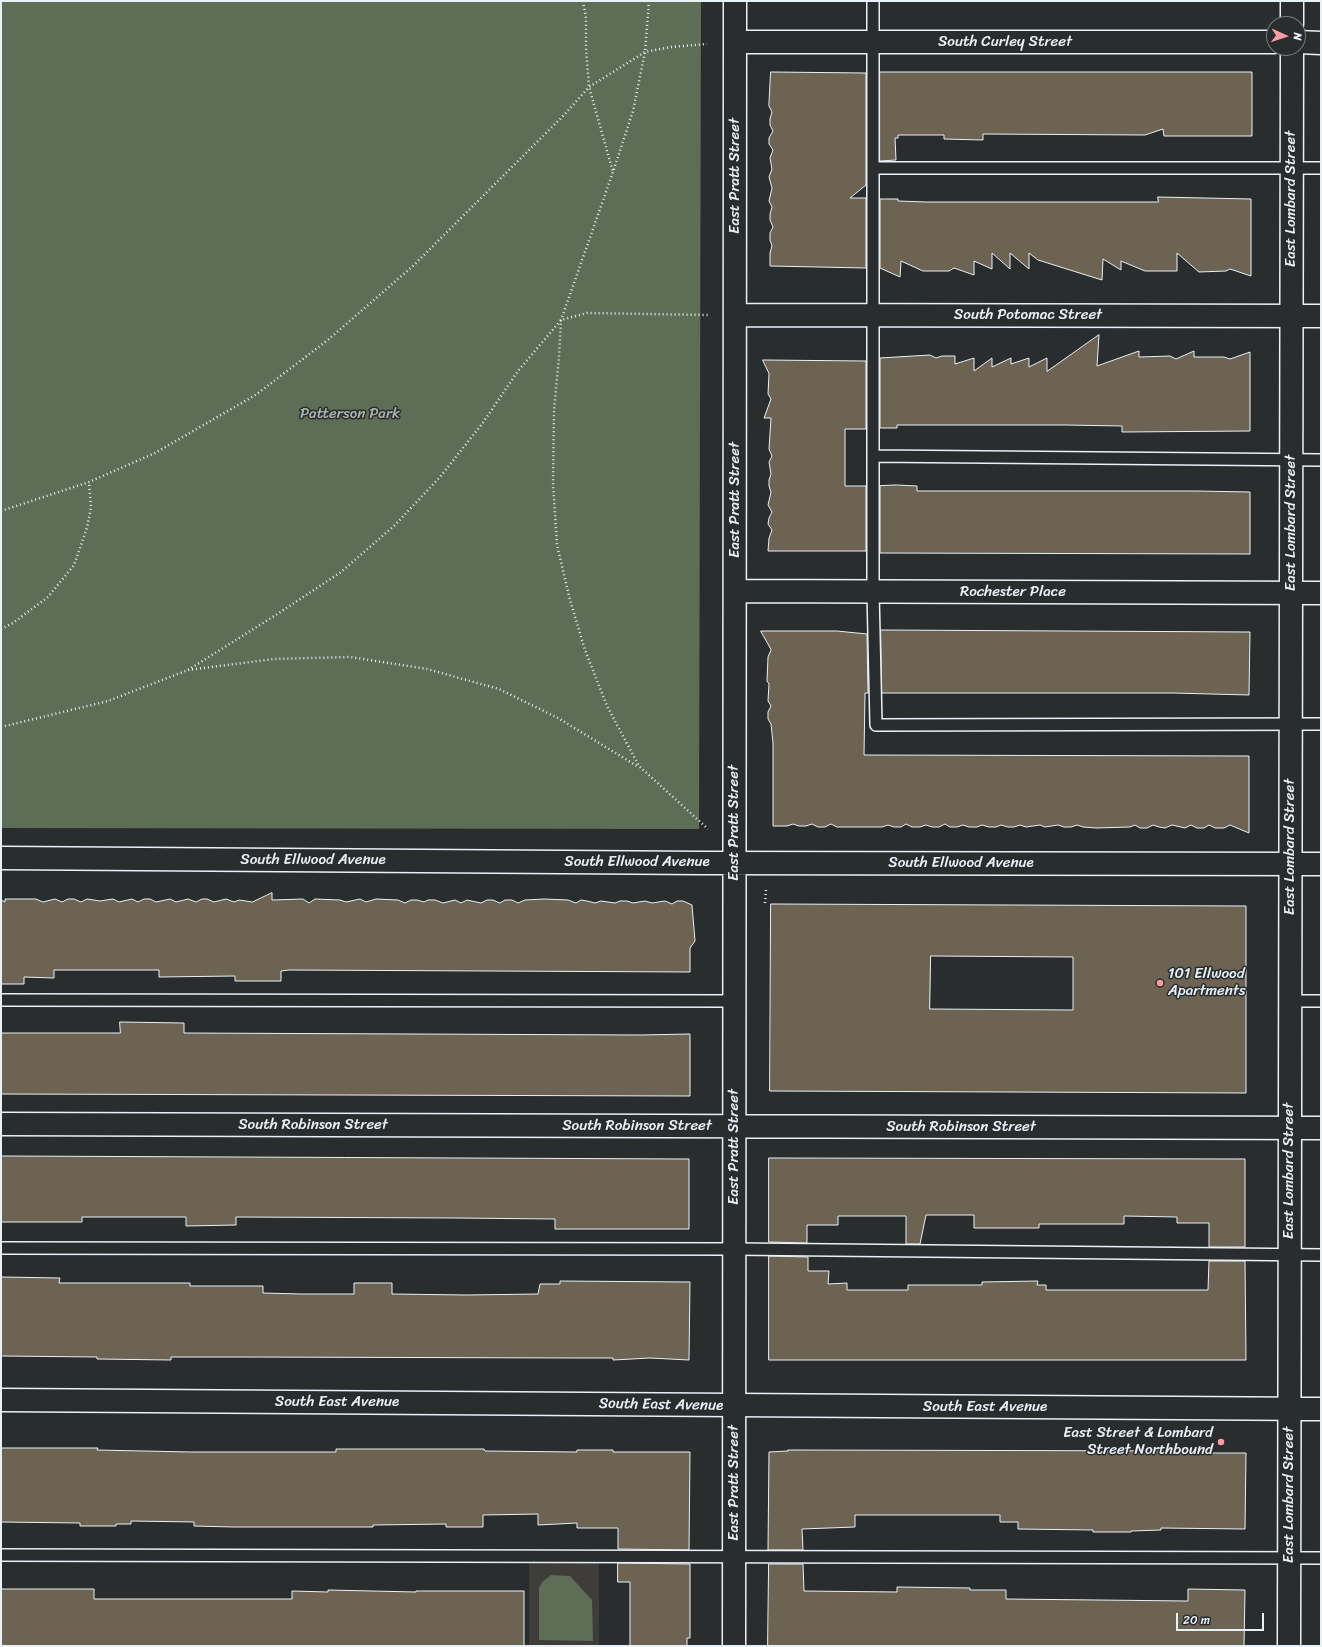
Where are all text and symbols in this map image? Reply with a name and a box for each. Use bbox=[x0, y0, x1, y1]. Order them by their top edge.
north arrow bbox=[1266, 16, 1306, 56]
text: N bbox=[1288, 32, 1307, 41]
street label: South Curley Street bbox=[938, 33, 1072, 51]
street label: East Pratt Street bbox=[726, 118, 744, 234]
street label: East Lombard Street bbox=[1282, 131, 1300, 267]
street label: South Potomac Street bbox=[954, 306, 1102, 324]
park label: Patterson Park bbox=[300, 405, 400, 423]
street label: East Pratt Street bbox=[726, 442, 744, 558]
street label: East Lombard Street bbox=[1282, 455, 1300, 591]
street label: Rochester Place bbox=[960, 583, 1066, 601]
street label: East Pratt Street bbox=[725, 765, 743, 881]
street label: East Lombard Street bbox=[1281, 779, 1299, 915]
street label: South Ellwood Avenue bbox=[240, 851, 386, 869]
street label: South Ellwood Avenue bbox=[564, 853, 710, 871]
street label: South Ellwood Avenue bbox=[888, 854, 1034, 872]
place label: 101 Ellwood Apartments bbox=[1168, 965, 1246, 1000]
marker: 101 Ellwood Apartments bbox=[1155, 978, 1165, 988]
street label: East Pratt Street bbox=[725, 1089, 743, 1205]
street label: East Lombard Street bbox=[1280, 1103, 1298, 1239]
street label: South Robinson Street bbox=[238, 1116, 388, 1134]
street label: South Robinson Street bbox=[562, 1117, 712, 1135]
street label: South Robinson Street bbox=[886, 1118, 1036, 1136]
street label: South East Avenue bbox=[275, 1393, 399, 1411]
street label: South East Avenue bbox=[599, 1395, 723, 1415]
street label: South East Avenue bbox=[923, 1398, 1047, 1416]
place label: East Street & Lombard Street Northbound bbox=[1063, 1424, 1213, 1459]
street label: East Pratt Street bbox=[725, 1425, 743, 1541]
street label: East Lombard Street bbox=[1280, 1427, 1298, 1563]
marker: East Street & Lombard Street Northbound bbox=[1216, 1437, 1226, 1447]
scale bar bbox=[1178, 1605, 1266, 1631]
text: 20 m bbox=[1183, 1609, 1210, 1631]

